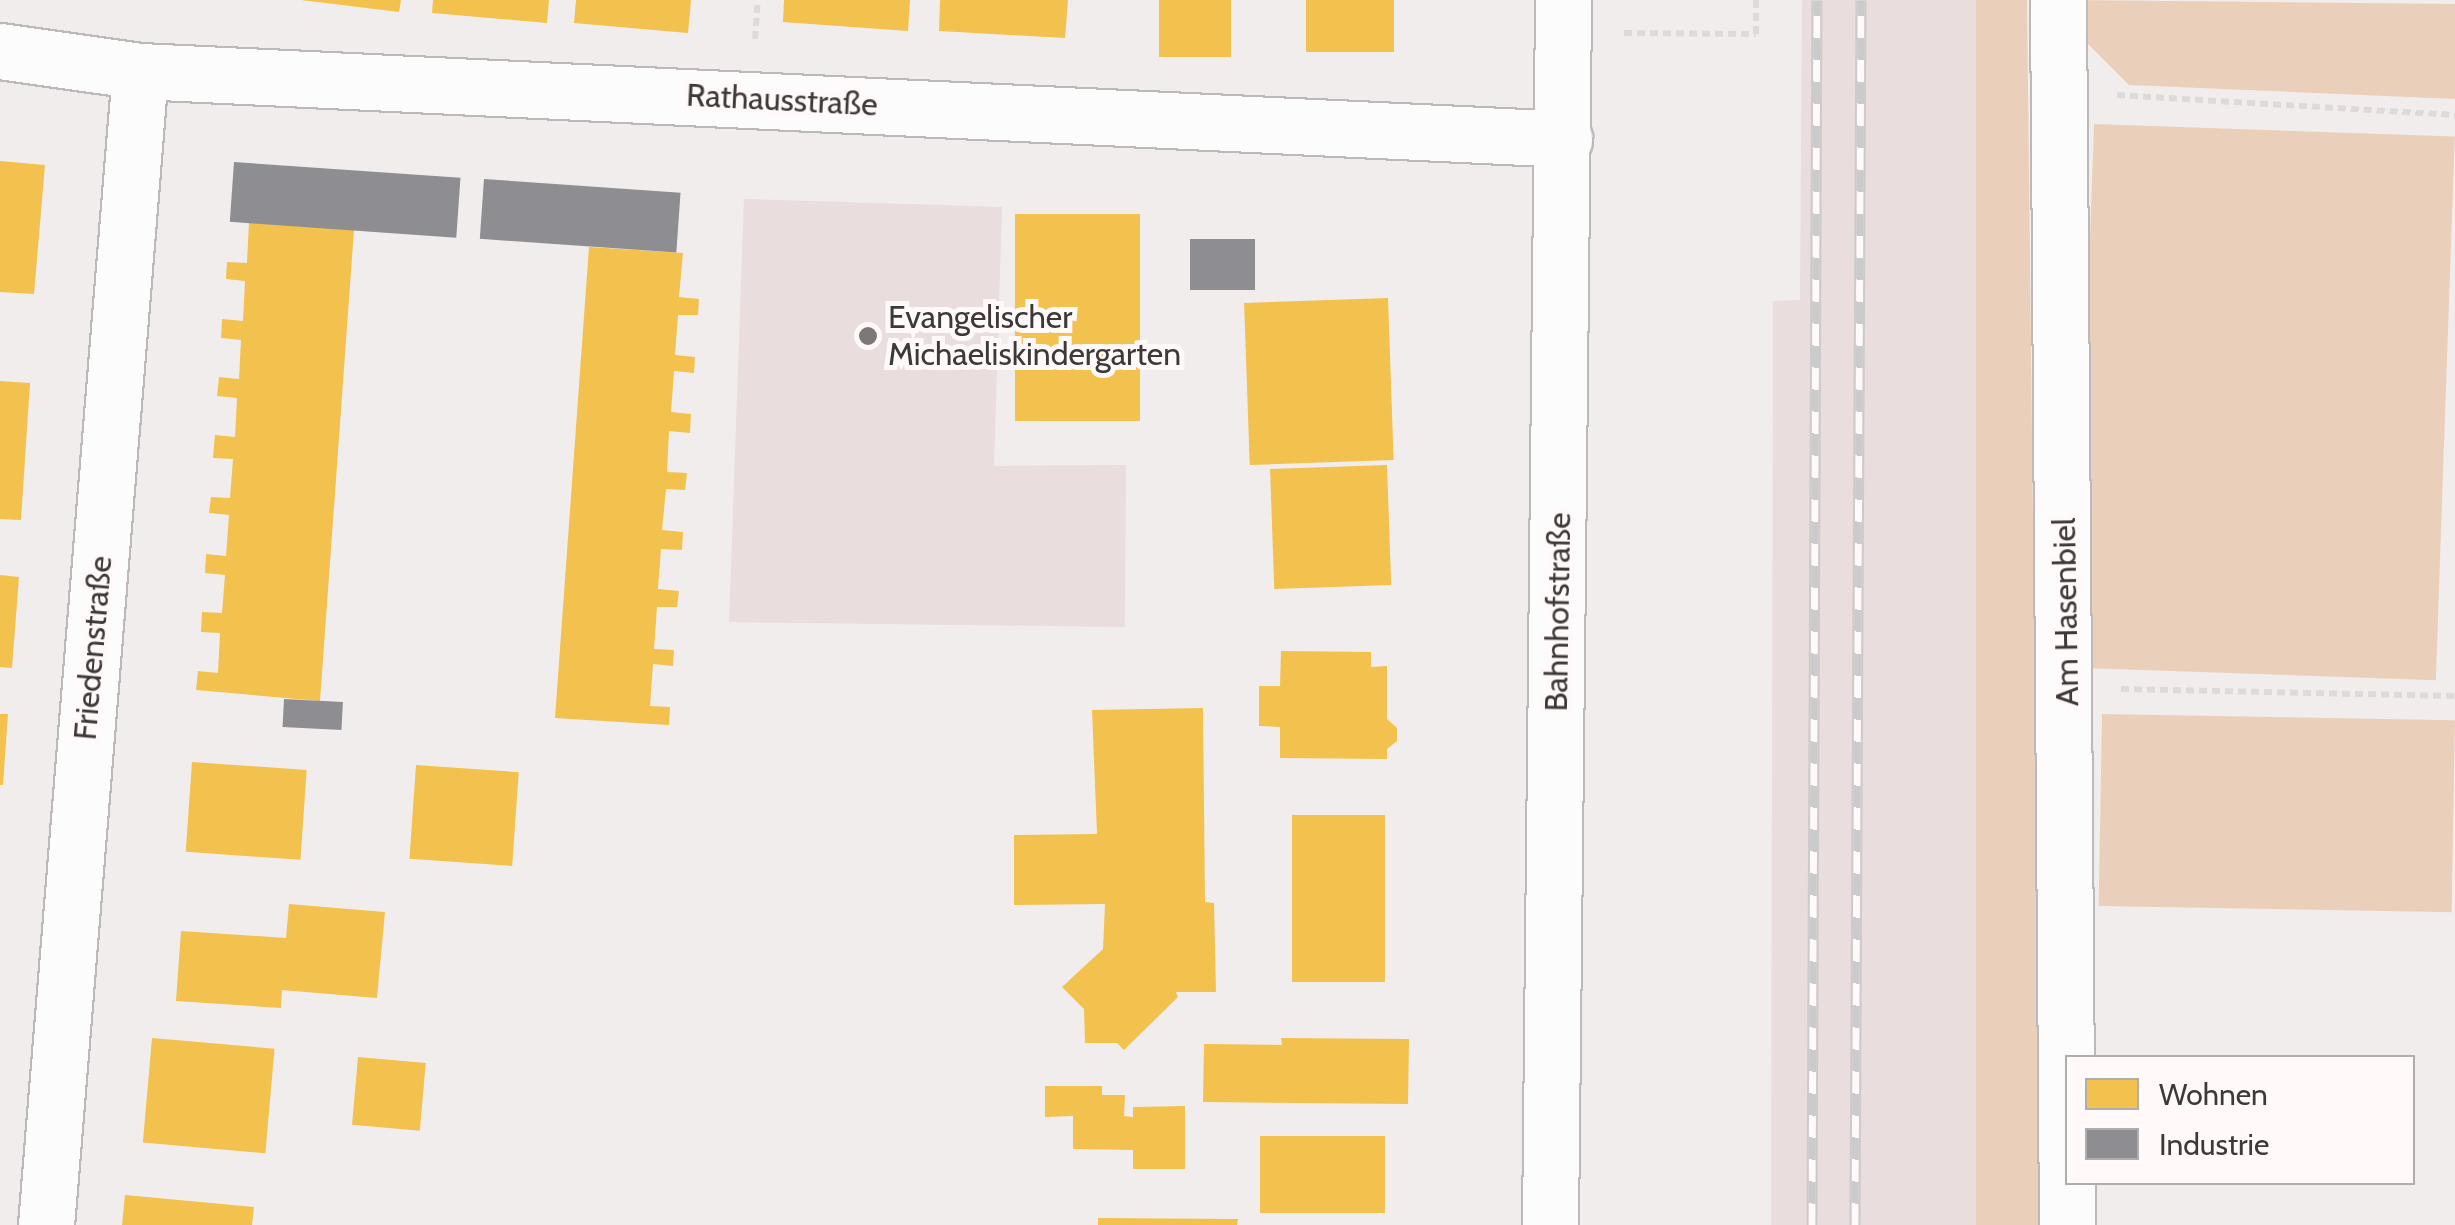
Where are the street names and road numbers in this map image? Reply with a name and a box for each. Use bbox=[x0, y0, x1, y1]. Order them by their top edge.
street label: Rathausstraße bbox=[685, 76, 879, 124]
street label: Bahnhofstraße bbox=[1537, 512, 1579, 712]
street label: Am Hasenbiel bbox=[2045, 517, 2087, 707]
street label: Friedenstraße bbox=[66, 554, 120, 742]

